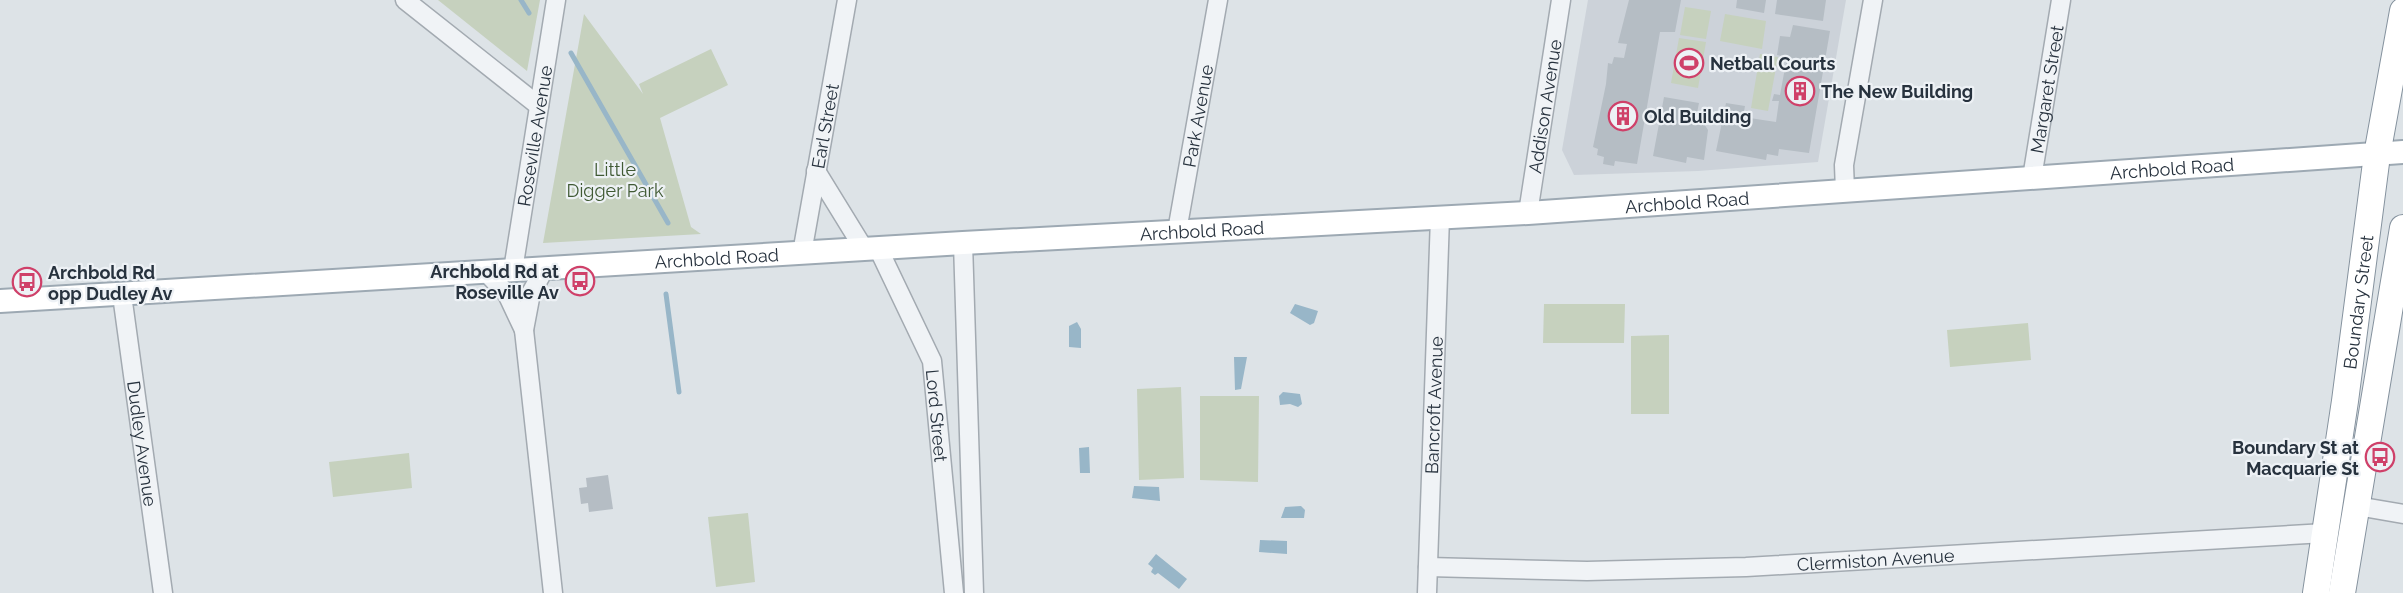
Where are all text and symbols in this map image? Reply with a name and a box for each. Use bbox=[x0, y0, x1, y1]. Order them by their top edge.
street label: Margaret Street bbox=[2026, 24, 2067, 155]
street label: Addison Avenue bbox=[1524, 37, 1565, 175]
sports icon: Netball Courts bbox=[1673, 47, 1705, 79]
place label: Netball Courts bbox=[1710, 53, 1835, 74]
street label: Park Avenue bbox=[1178, 62, 1217, 169]
street label: Roseville Avenue bbox=[513, 63, 556, 208]
building icon: The New Building bbox=[1784, 75, 1816, 107]
place label: The New Building bbox=[1821, 81, 1973, 102]
street label: Earl Street bbox=[807, 82, 842, 170]
building icon: Old Building bbox=[1607, 100, 1639, 132]
place label: Old Building bbox=[1644, 106, 1751, 127]
street label: Archbold Road bbox=[2109, 153, 2235, 183]
park label: Little Digger Park bbox=[567, 159, 664, 201]
street label: Archbold Road bbox=[1624, 187, 1750, 217]
street label: Archbold Road bbox=[1139, 217, 1265, 244]
street label: Boundary Street bbox=[2339, 234, 2377, 370]
street label: Archbold Road bbox=[654, 244, 779, 272]
place label: Archbold Rd at Roseville Av bbox=[430, 261, 559, 303]
place label: Archbold Rd opp Dudley Av bbox=[48, 262, 173, 304]
bus stop icon: Archbold Rd at Roseville Av bbox=[564, 265, 596, 297]
bus stop icon: Archbold Rd opp Dudley Av bbox=[11, 266, 43, 298]
street label: Bancroft Avenue bbox=[1421, 335, 1446, 474]
street label: Lord Street bbox=[922, 368, 952, 463]
street label: Dudley Avenue bbox=[123, 379, 162, 508]
place label: Boundary St at Macquarie St bbox=[2232, 437, 2359, 479]
bus stop icon: Boundary St at Macquarie St bbox=[2364, 441, 2396, 473]
street label: Clermiston Avenue bbox=[1796, 544, 1955, 574]

